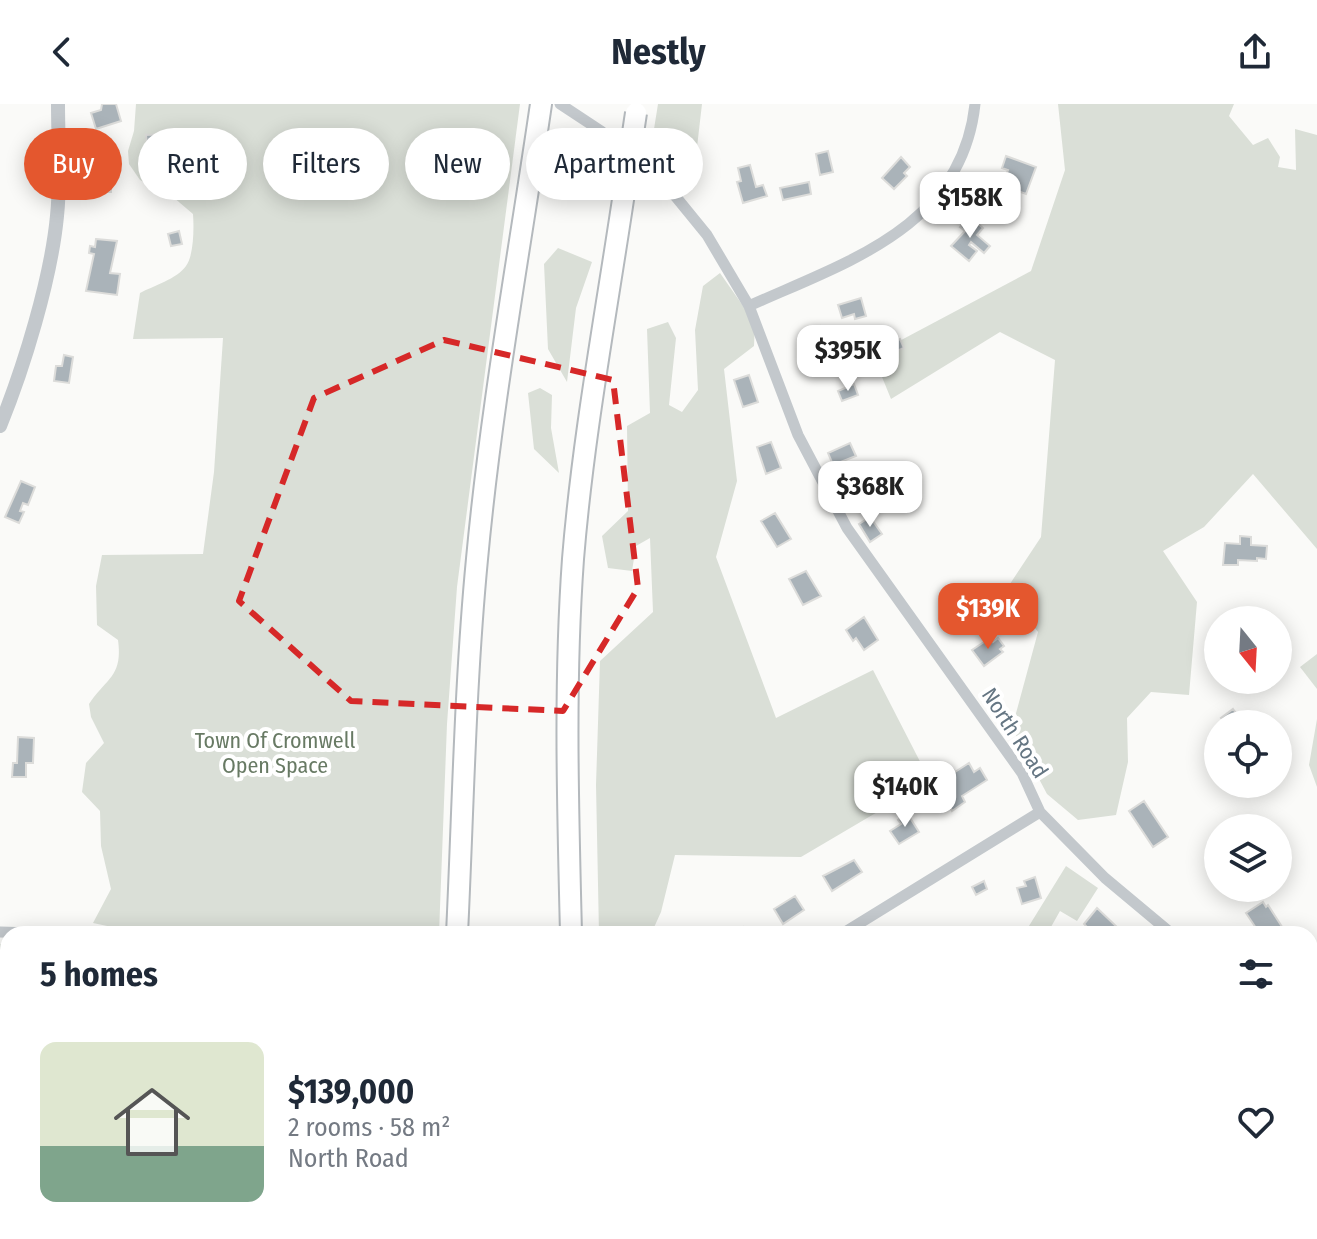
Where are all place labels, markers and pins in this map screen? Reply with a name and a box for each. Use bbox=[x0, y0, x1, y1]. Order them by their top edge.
pin: $158K bbox=[914, 172, 1026, 240]
pin: $395K bbox=[792, 325, 904, 393]
pin: $368K bbox=[814, 461, 926, 529]
pin: $139K bbox=[932, 583, 1044, 651]
pin: $140K bbox=[849, 761, 961, 829]

